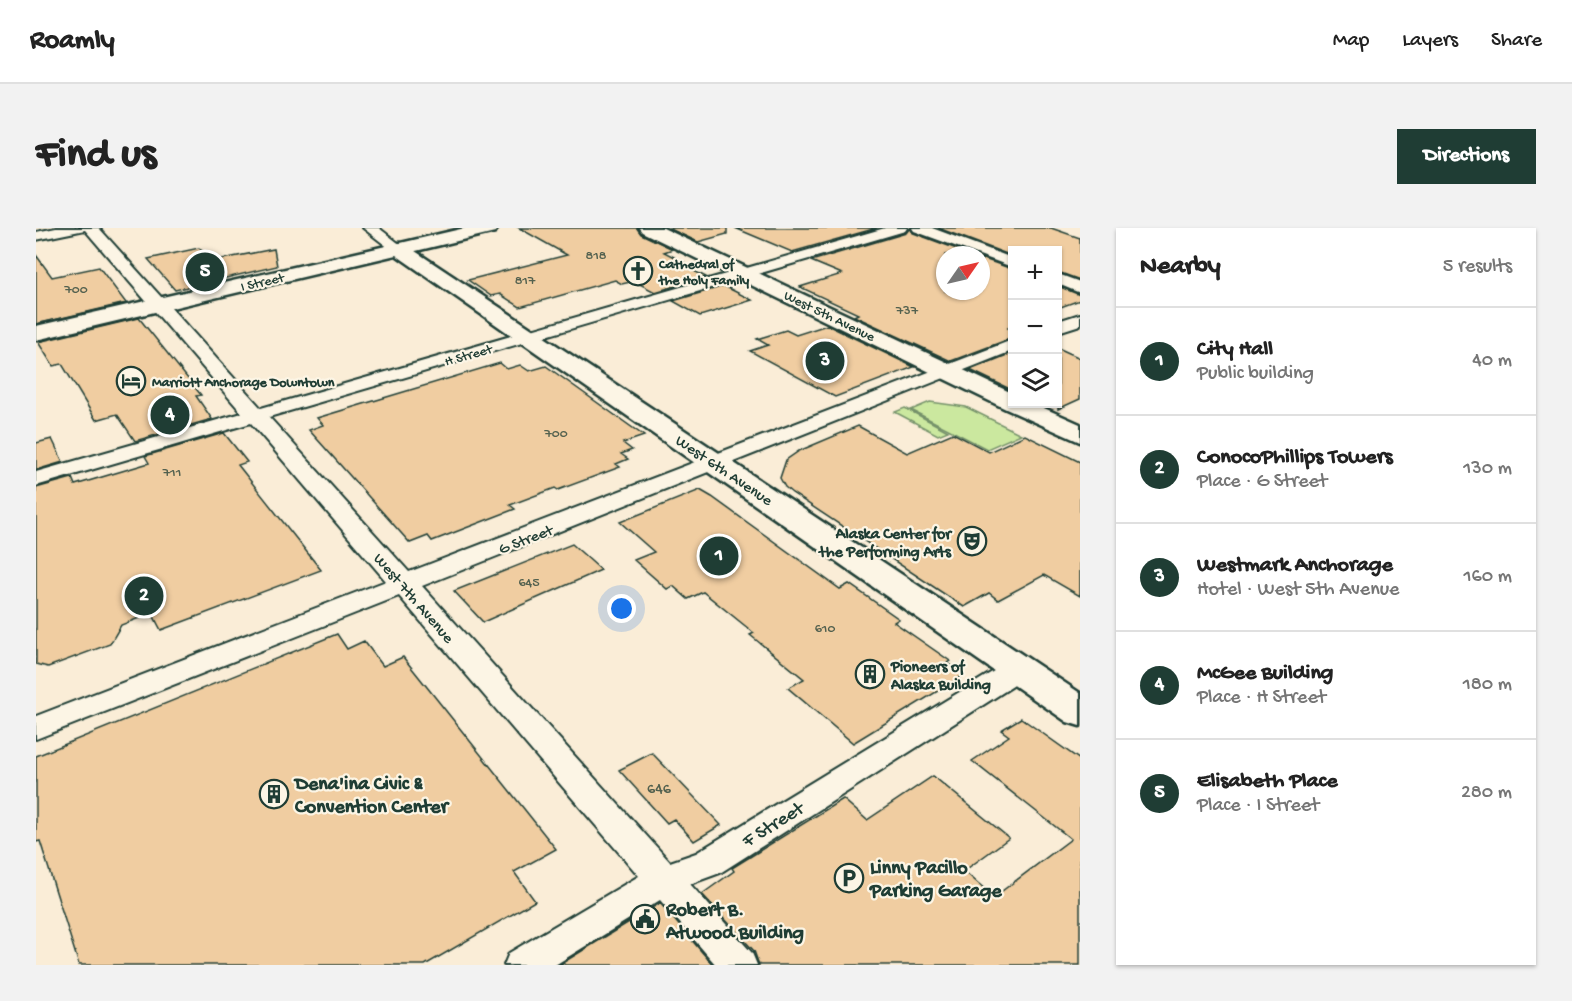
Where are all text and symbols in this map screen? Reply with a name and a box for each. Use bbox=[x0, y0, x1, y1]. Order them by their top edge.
text: Roamly bbox=[30, 25, 115, 58]
text: Map bbox=[1333, 29, 1369, 54]
text: Layers bbox=[1402, 29, 1458, 54]
text: Share bbox=[1491, 29, 1542, 54]
button: Directions bbox=[1397, 129, 1536, 184]
text: Find us bbox=[36, 132, 156, 181]
north arrow bbox=[936, 246, 990, 300]
map controls bbox=[1008, 246, 1062, 408]
button: + bbox=[1008, 246, 1062, 300]
house number: 818 bbox=[586, 248, 607, 265]
pin: 5 bbox=[186, 250, 224, 294]
text: Nearby bbox=[1140, 252, 1221, 283]
church icon: Cathedral of the Holy Family bbox=[622, 255, 654, 287]
text: 5 results bbox=[1443, 256, 1512, 279]
place label: Cathedral of the Holy Family bbox=[657, 257, 749, 290]
street label: I Street bbox=[239, 270, 287, 297]
house number: 817 bbox=[515, 273, 536, 290]
house number: 700 bbox=[63, 282, 88, 299]
street label: West 5th Avenue bbox=[781, 288, 878, 347]
button: − bbox=[1008, 300, 1062, 354]
house number: 737 bbox=[895, 303, 919, 320]
text: City Hall bbox=[1197, 337, 1273, 363]
pin: 3 bbox=[806, 338, 844, 384]
street label: H Street bbox=[443, 341, 496, 371]
text: 1 bbox=[1155, 350, 1164, 373]
text: 40 m bbox=[1472, 350, 1512, 373]
button: layers bbox=[1008, 354, 1062, 408]
text: Public building bbox=[1197, 363, 1314, 386]
hotel icon: Marriott Anchorage Downtown bbox=[115, 365, 147, 397]
place label: Marriott Anchorage Downtown bbox=[152, 375, 335, 392]
pin: 4 bbox=[150, 392, 190, 438]
house number: 700 bbox=[543, 426, 568, 443]
street label: West 6th Avenue bbox=[671, 432, 776, 512]
text: ConocoPhillips Towers bbox=[1197, 445, 1393, 471]
text: 2 bbox=[1155, 458, 1164, 481]
text: 130 m bbox=[1463, 458, 1512, 481]
house number: 711 bbox=[162, 465, 181, 482]
text: Place · G Street bbox=[1197, 471, 1327, 494]
street label: G Street bbox=[496, 522, 557, 560]
place label: Alaska Center for the Performing Arts bbox=[817, 525, 953, 563]
theatre icon: Alaska Center for the Performing Arts bbox=[956, 525, 988, 557]
pin: 1 bbox=[700, 534, 738, 578]
street label: West 7th Avenue bbox=[368, 550, 457, 649]
text: Westmark Anchorage bbox=[1197, 553, 1393, 579]
text: 3 bbox=[1154, 566, 1165, 589]
text: 160 m bbox=[1463, 566, 1512, 589]
pin: 2 bbox=[124, 574, 164, 619]
house number: 645 bbox=[518, 575, 540, 592]
text: Hotel · West 5th Avenue bbox=[1197, 579, 1399, 602]
your location bbox=[607, 594, 636, 623]
house number: 610 bbox=[815, 621, 835, 638]
building icon: Pioneers of Alaska Building bbox=[854, 658, 886, 690]
place label: Pioneers of Alaska Building bbox=[890, 658, 991, 696]
text: McGee Building bbox=[1197, 661, 1333, 687]
text: 4 bbox=[1155, 674, 1164, 697]
text: 180 m bbox=[1463, 674, 1512, 697]
text: Place · H Street bbox=[1197, 687, 1326, 710]
text: Elisabeth Place bbox=[1197, 769, 1338, 795]
place label: Dena'ina Civic & Convention Center bbox=[293, 774, 450, 820]
building icon: Dena'ina Civic & Convention Center bbox=[258, 778, 290, 810]
house number: 646 bbox=[647, 781, 672, 800]
text: 5 bbox=[1154, 782, 1165, 805]
text: 280 m bbox=[1461, 782, 1512, 805]
text: Place · I Street bbox=[1197, 795, 1319, 818]
street label: F Street bbox=[738, 797, 810, 854]
place label: Linny Pacillo Parking Garage bbox=[869, 858, 1002, 904]
parking icon: Linny Pacillo Parking Garage bbox=[833, 862, 865, 894]
place label: Robert B. Atwood Building bbox=[665, 900, 804, 946]
public building icon: Robert B. Atwood Building bbox=[629, 903, 661, 935]

